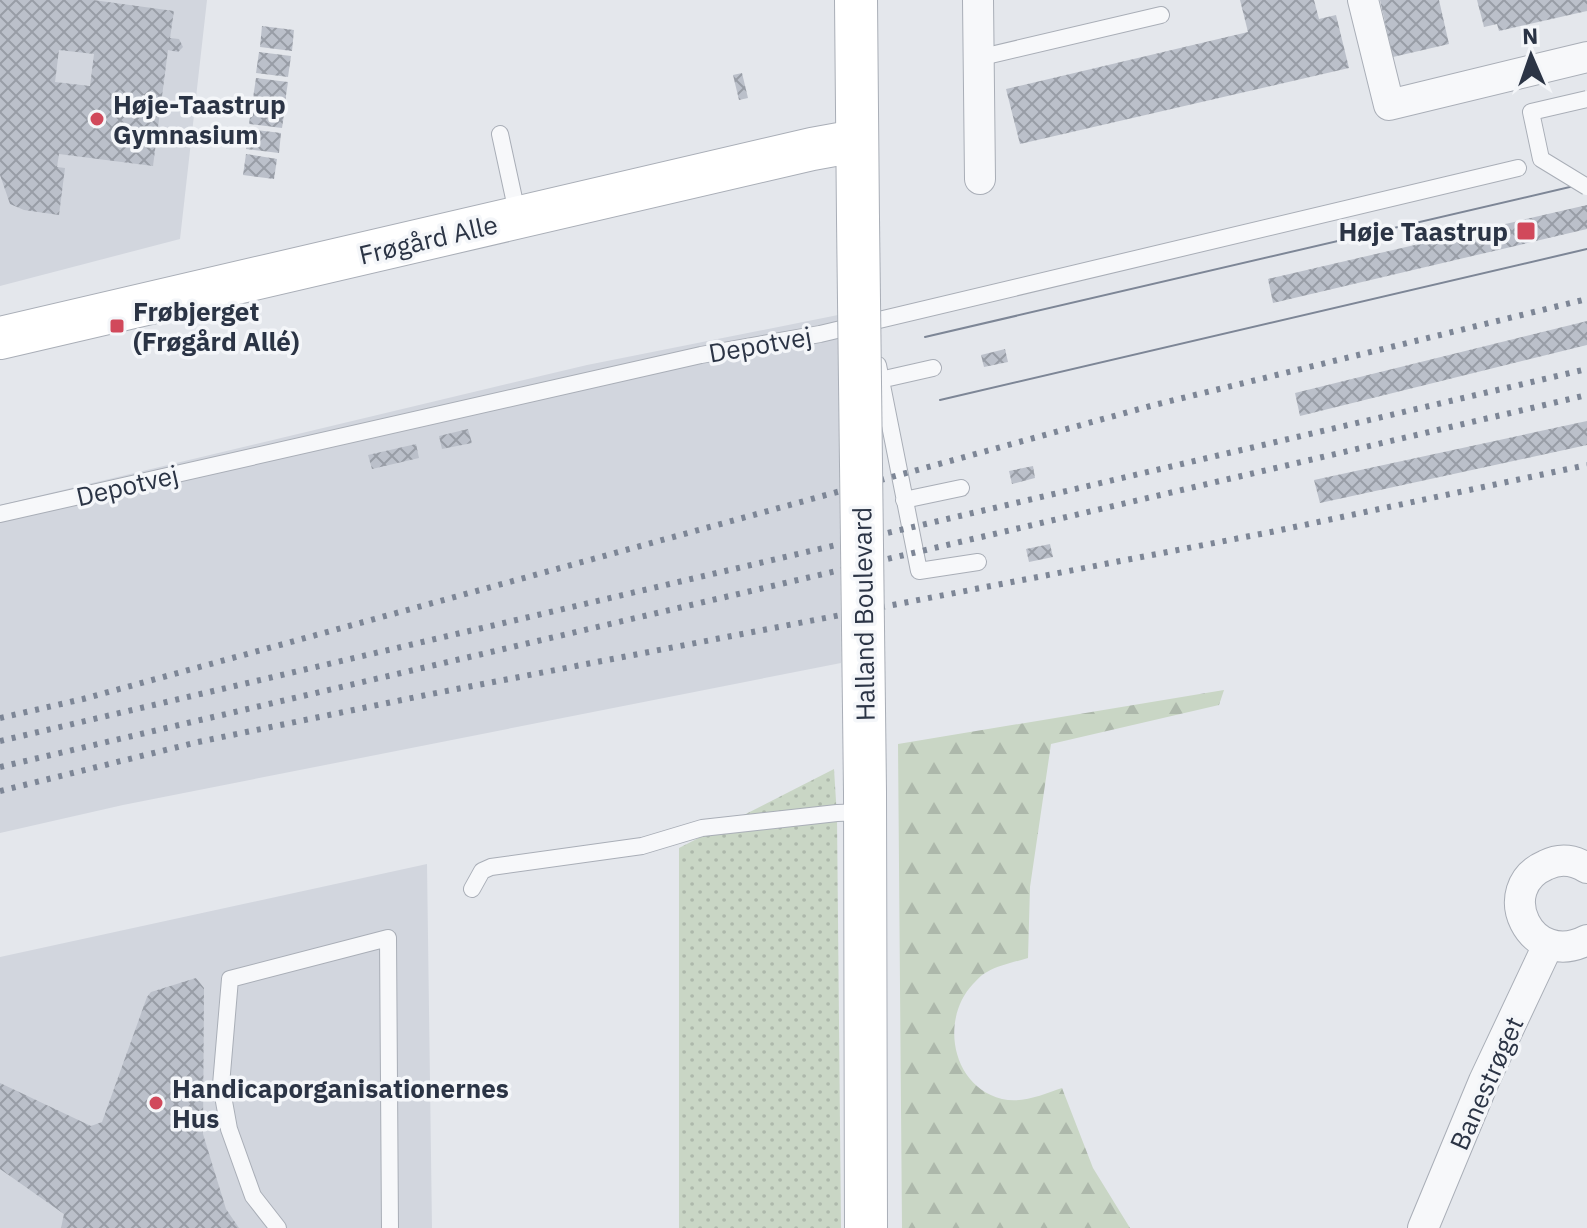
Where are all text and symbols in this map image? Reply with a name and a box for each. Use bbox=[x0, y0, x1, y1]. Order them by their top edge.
north arrow bbox=[1491, 16, 1571, 96]
text: N bbox=[1522, 21, 1539, 50]
place label: Høje-Taastrup Gymnasium bbox=[113, 87, 286, 151]
marker: Høje-Taastrup Gymnasium bbox=[88, 110, 106, 128]
street label: Frøgård Alle bbox=[355, 207, 501, 271]
place label: Høje Taastrup bbox=[1339, 214, 1508, 248]
marker: Høje Taastrup bbox=[1515, 220, 1537, 242]
place label: Frøbjerget (Frøgård Allé) bbox=[133, 294, 300, 358]
marker: Frøbjerget (Frøgård Allé) bbox=[108, 317, 126, 335]
street label: Depotvej bbox=[706, 318, 814, 370]
street label: Depotvej bbox=[73, 457, 181, 513]
street label: Halland Boulevard bbox=[844, 506, 882, 722]
street label: Banestrøget bbox=[1441, 1011, 1531, 1155]
place label: Handicaporganisationernes Hus bbox=[172, 1071, 509, 1135]
marker: Handicaporganisationernes Hus bbox=[147, 1094, 165, 1112]

